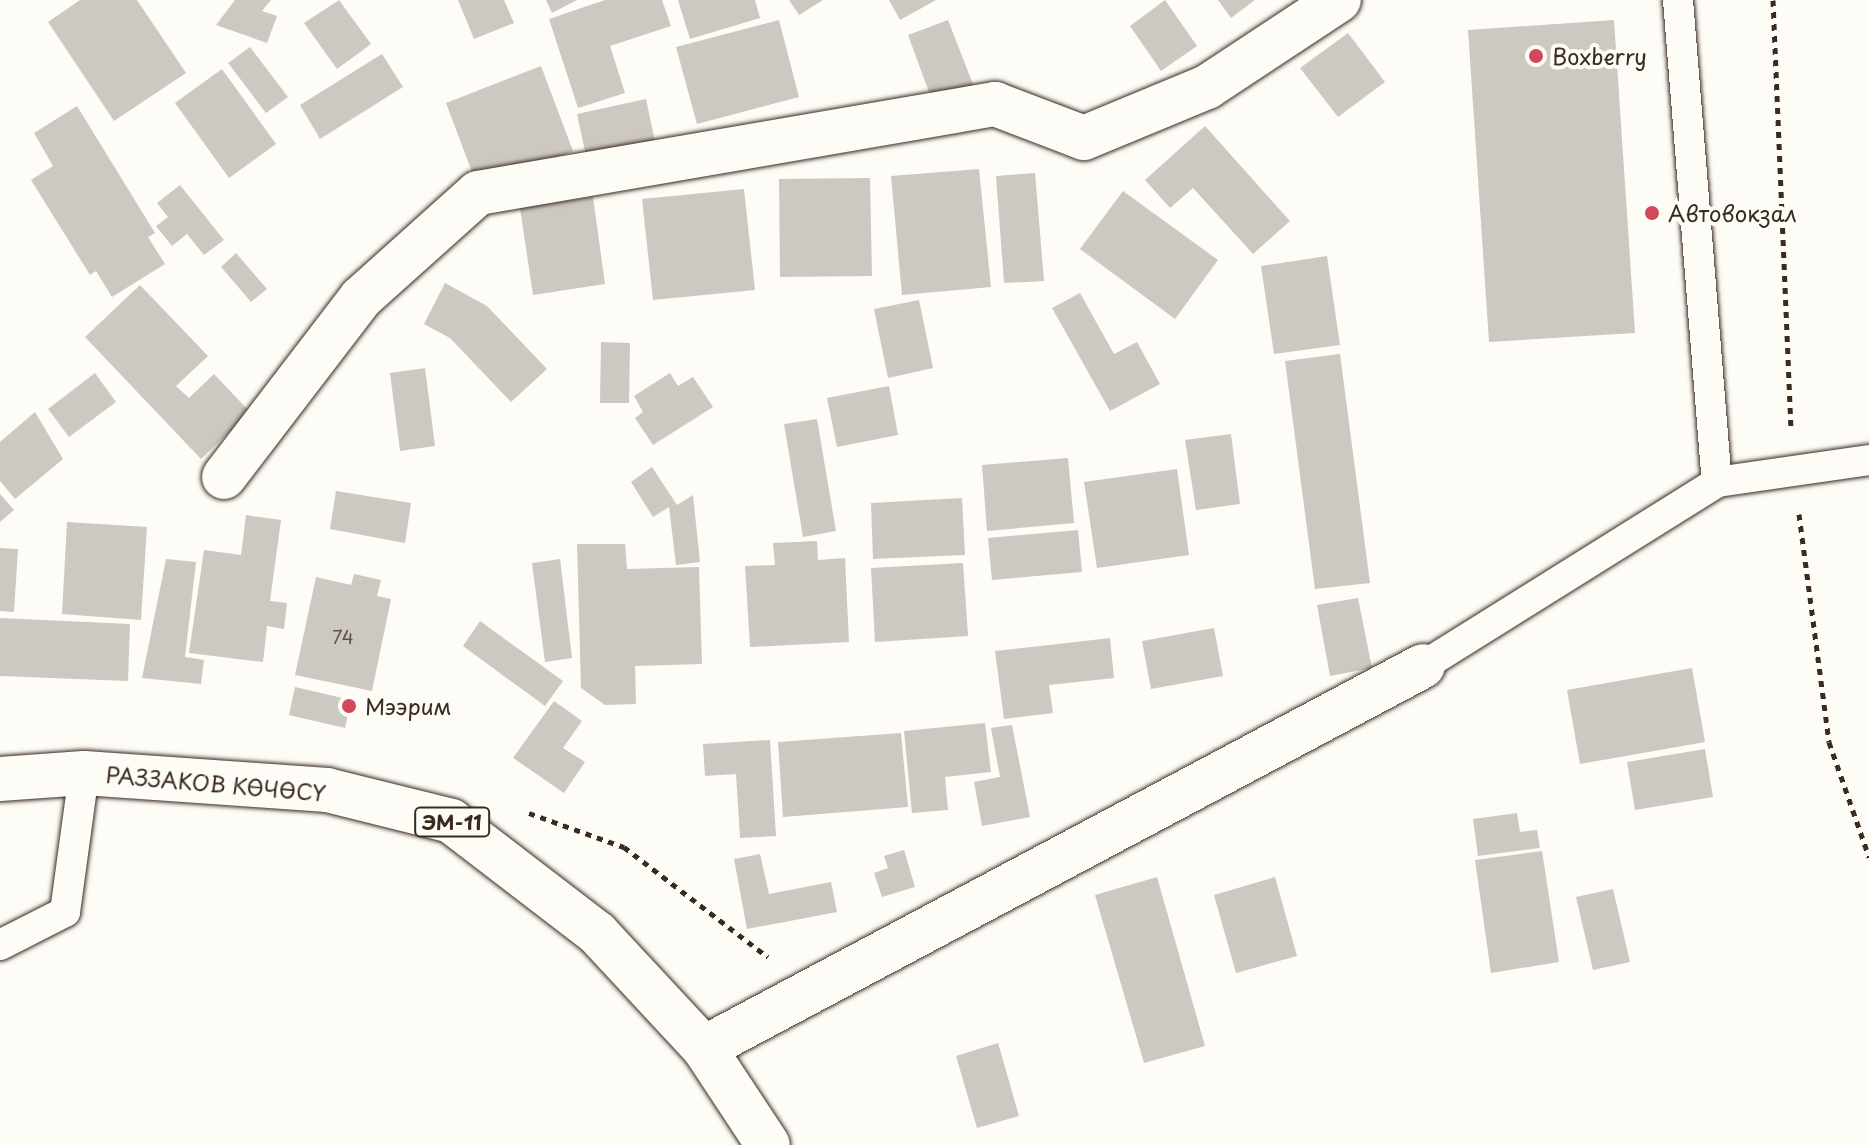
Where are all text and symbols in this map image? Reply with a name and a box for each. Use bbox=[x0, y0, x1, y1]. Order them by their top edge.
place label: Boxberry bbox=[1552, 43, 1647, 69]
marker: Boxberry bbox=[1527, 47, 1545, 65]
place label: Автовокзал bbox=[1668, 200, 1797, 226]
marker: Автовокзал bbox=[1643, 204, 1661, 222]
house number: 74 bbox=[332, 626, 354, 648]
place label: Мээрим bbox=[365, 693, 452, 719]
marker: Мээрим bbox=[340, 697, 358, 715]
street label: РАЗЗАКОВ КӨЧӨСҮ bbox=[105, 760, 327, 806]
road number: ЭМ-11 bbox=[414, 806, 490, 838]

